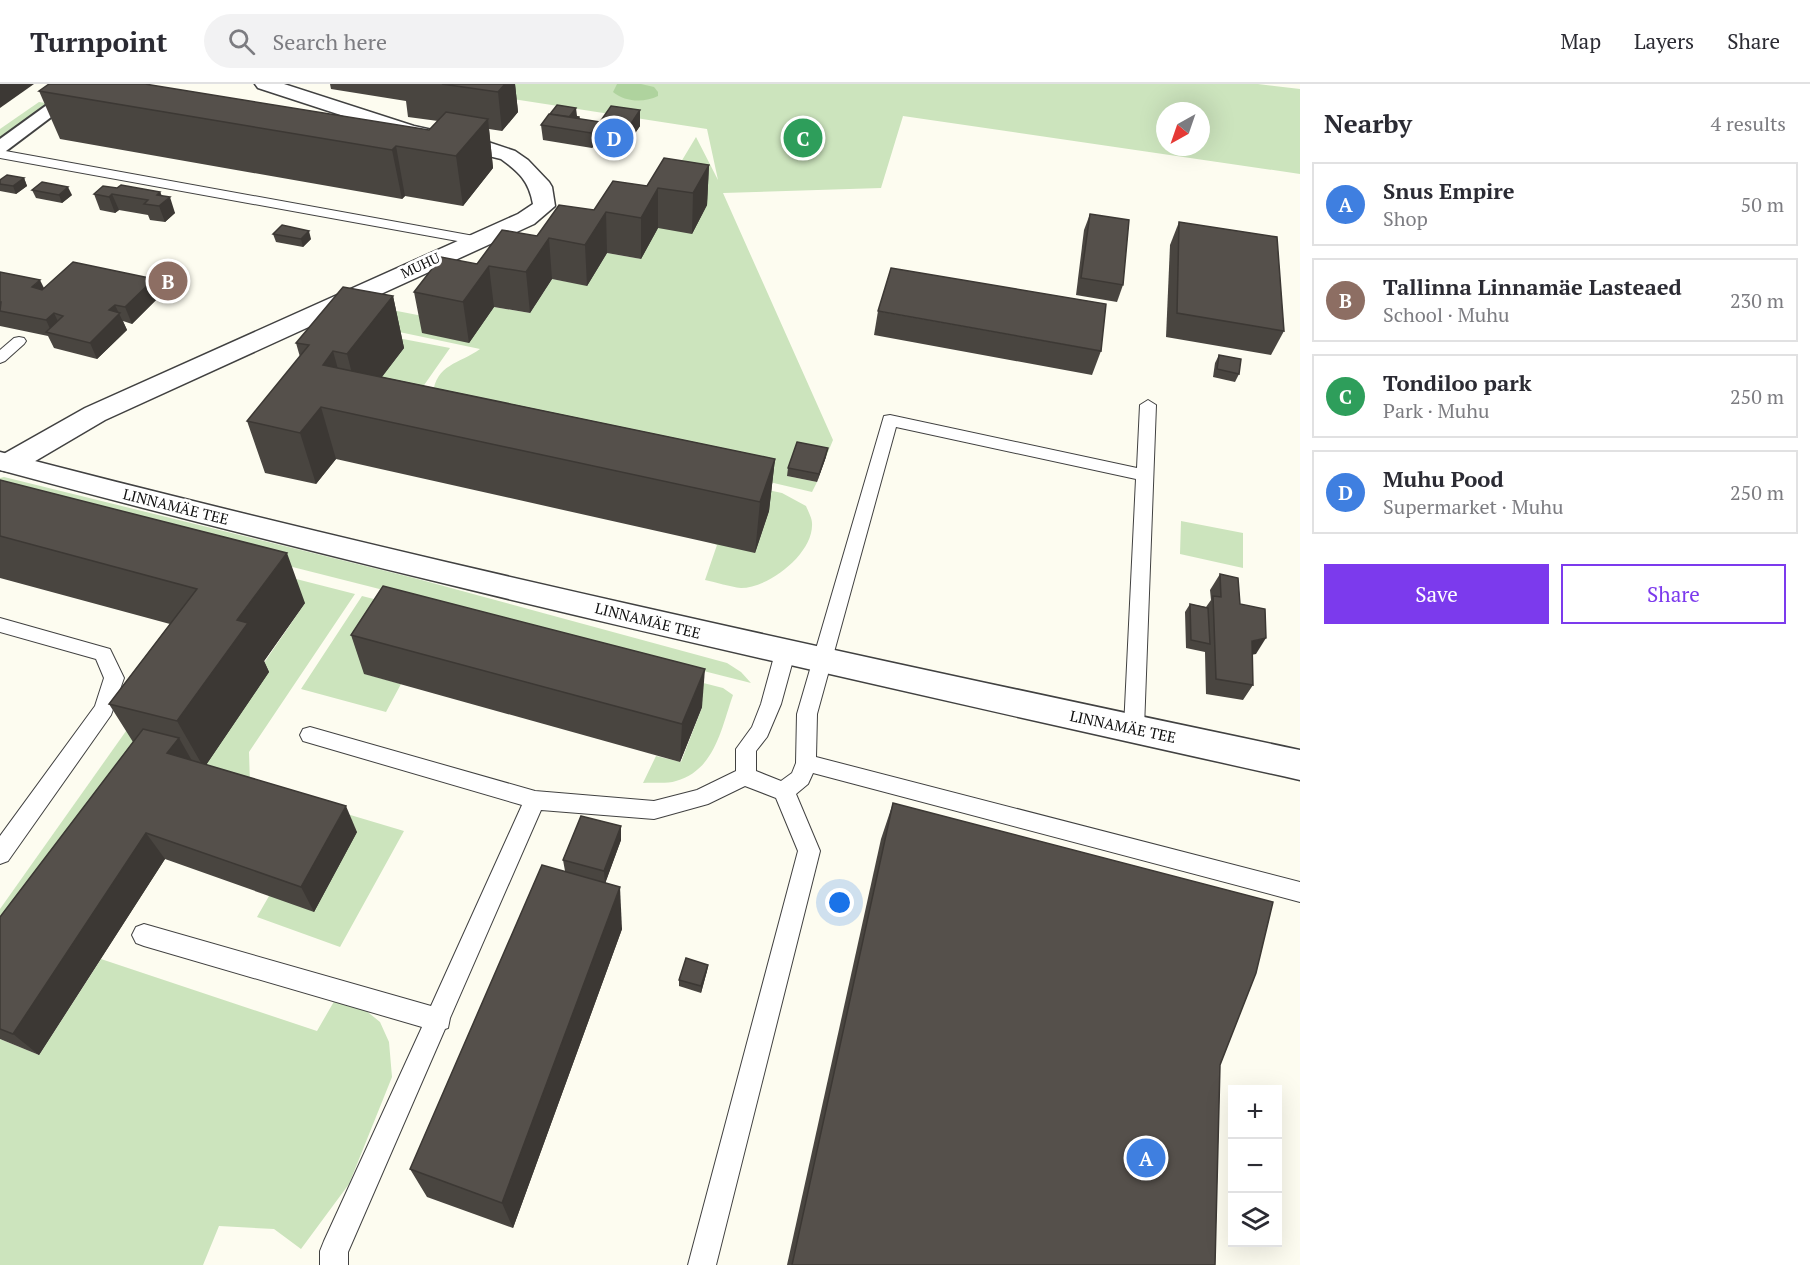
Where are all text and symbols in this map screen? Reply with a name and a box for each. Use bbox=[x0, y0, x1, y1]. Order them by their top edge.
search box bbox=[204, 14, 624, 68]
text: Turnpoint bbox=[30, 23, 168, 60]
icon: search bbox=[225, 25, 258, 58]
text: Search here bbox=[273, 27, 387, 56]
text: Map bbox=[1560, 27, 1601, 55]
text: Layers bbox=[1634, 27, 1694, 55]
text: Share bbox=[1727, 27, 1780, 55]
north arrow bbox=[1156, 102, 1210, 156]
text: Nearby bbox=[1324, 106, 1412, 140]
text: 4 results bbox=[1711, 110, 1786, 137]
pin: D bbox=[594, 116, 634, 160]
pin: C bbox=[784, 116, 822, 160]
text: Snus Empire bbox=[1383, 176, 1515, 205]
text: A bbox=[1338, 191, 1353, 218]
text: 50 m bbox=[1741, 191, 1784, 218]
text: Shop bbox=[1383, 205, 1428, 232]
street label: MUHU bbox=[397, 247, 443, 282]
pin: B bbox=[148, 258, 188, 304]
text: Tallinna Linnamäe Lasteaed bbox=[1383, 272, 1682, 301]
text: B bbox=[1339, 287, 1352, 314]
text: 230 m bbox=[1730, 287, 1784, 314]
text: School · Muhu bbox=[1383, 301, 1509, 328]
text: Tondiloo park bbox=[1383, 368, 1532, 397]
text: C bbox=[1339, 383, 1352, 410]
text: 250 m bbox=[1730, 383, 1784, 410]
text: Park · Muhu bbox=[1383, 397, 1490, 424]
text: Muhu Pood bbox=[1383, 464, 1504, 493]
text: D bbox=[1338, 479, 1353, 506]
text: 250 m bbox=[1730, 479, 1784, 506]
street label: LINNAMÄE TEE bbox=[121, 483, 231, 529]
text: Supermarket · Muhu bbox=[1383, 493, 1563, 520]
button: Save bbox=[1324, 564, 1549, 624]
button: Share bbox=[1561, 564, 1786, 624]
street label: LINNAMÄE TEE bbox=[593, 597, 703, 643]
street label: LINNAMÄE TEE bbox=[1068, 705, 1178, 747]
your location bbox=[825, 888, 854, 917]
map controls bbox=[1228, 1085, 1282, 1247]
button: + bbox=[1228, 1085, 1282, 1139]
pin: A bbox=[1126, 1136, 1166, 1180]
button: − bbox=[1228, 1139, 1282, 1193]
button: layers bbox=[1228, 1193, 1282, 1247]

